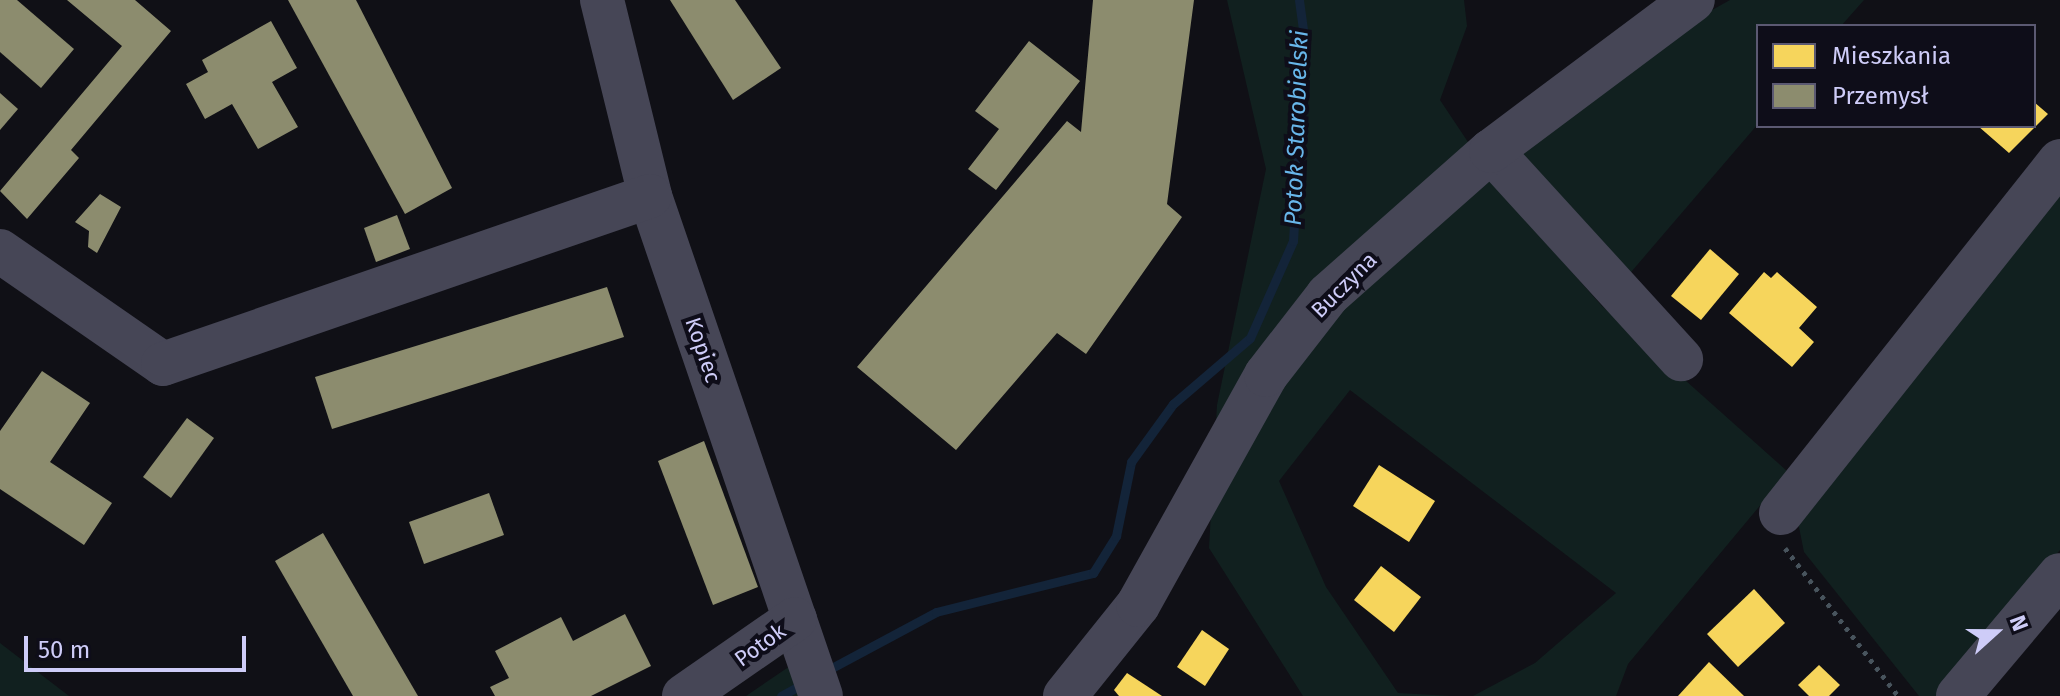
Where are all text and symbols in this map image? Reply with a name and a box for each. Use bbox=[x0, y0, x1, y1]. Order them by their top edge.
legend bbox=[1756, 24, 2036, 128]
water label: Potok Starobielski bbox=[1279, 30, 1315, 226]
text: Mieszkania bbox=[1832, 42, 1951, 70]
text: Przemysł bbox=[1832, 82, 1928, 110]
street label: Buczyna bbox=[1306, 247, 1382, 323]
street label: Kopiec bbox=[680, 314, 726, 386]
north arrow bbox=[1956, 592, 2036, 672]
text: N bbox=[2004, 612, 2034, 635]
street label: Potok bbox=[729, 618, 791, 672]
scale bar bbox=[28, 620, 250, 670]
text: 50 m bbox=[38, 636, 90, 664]

